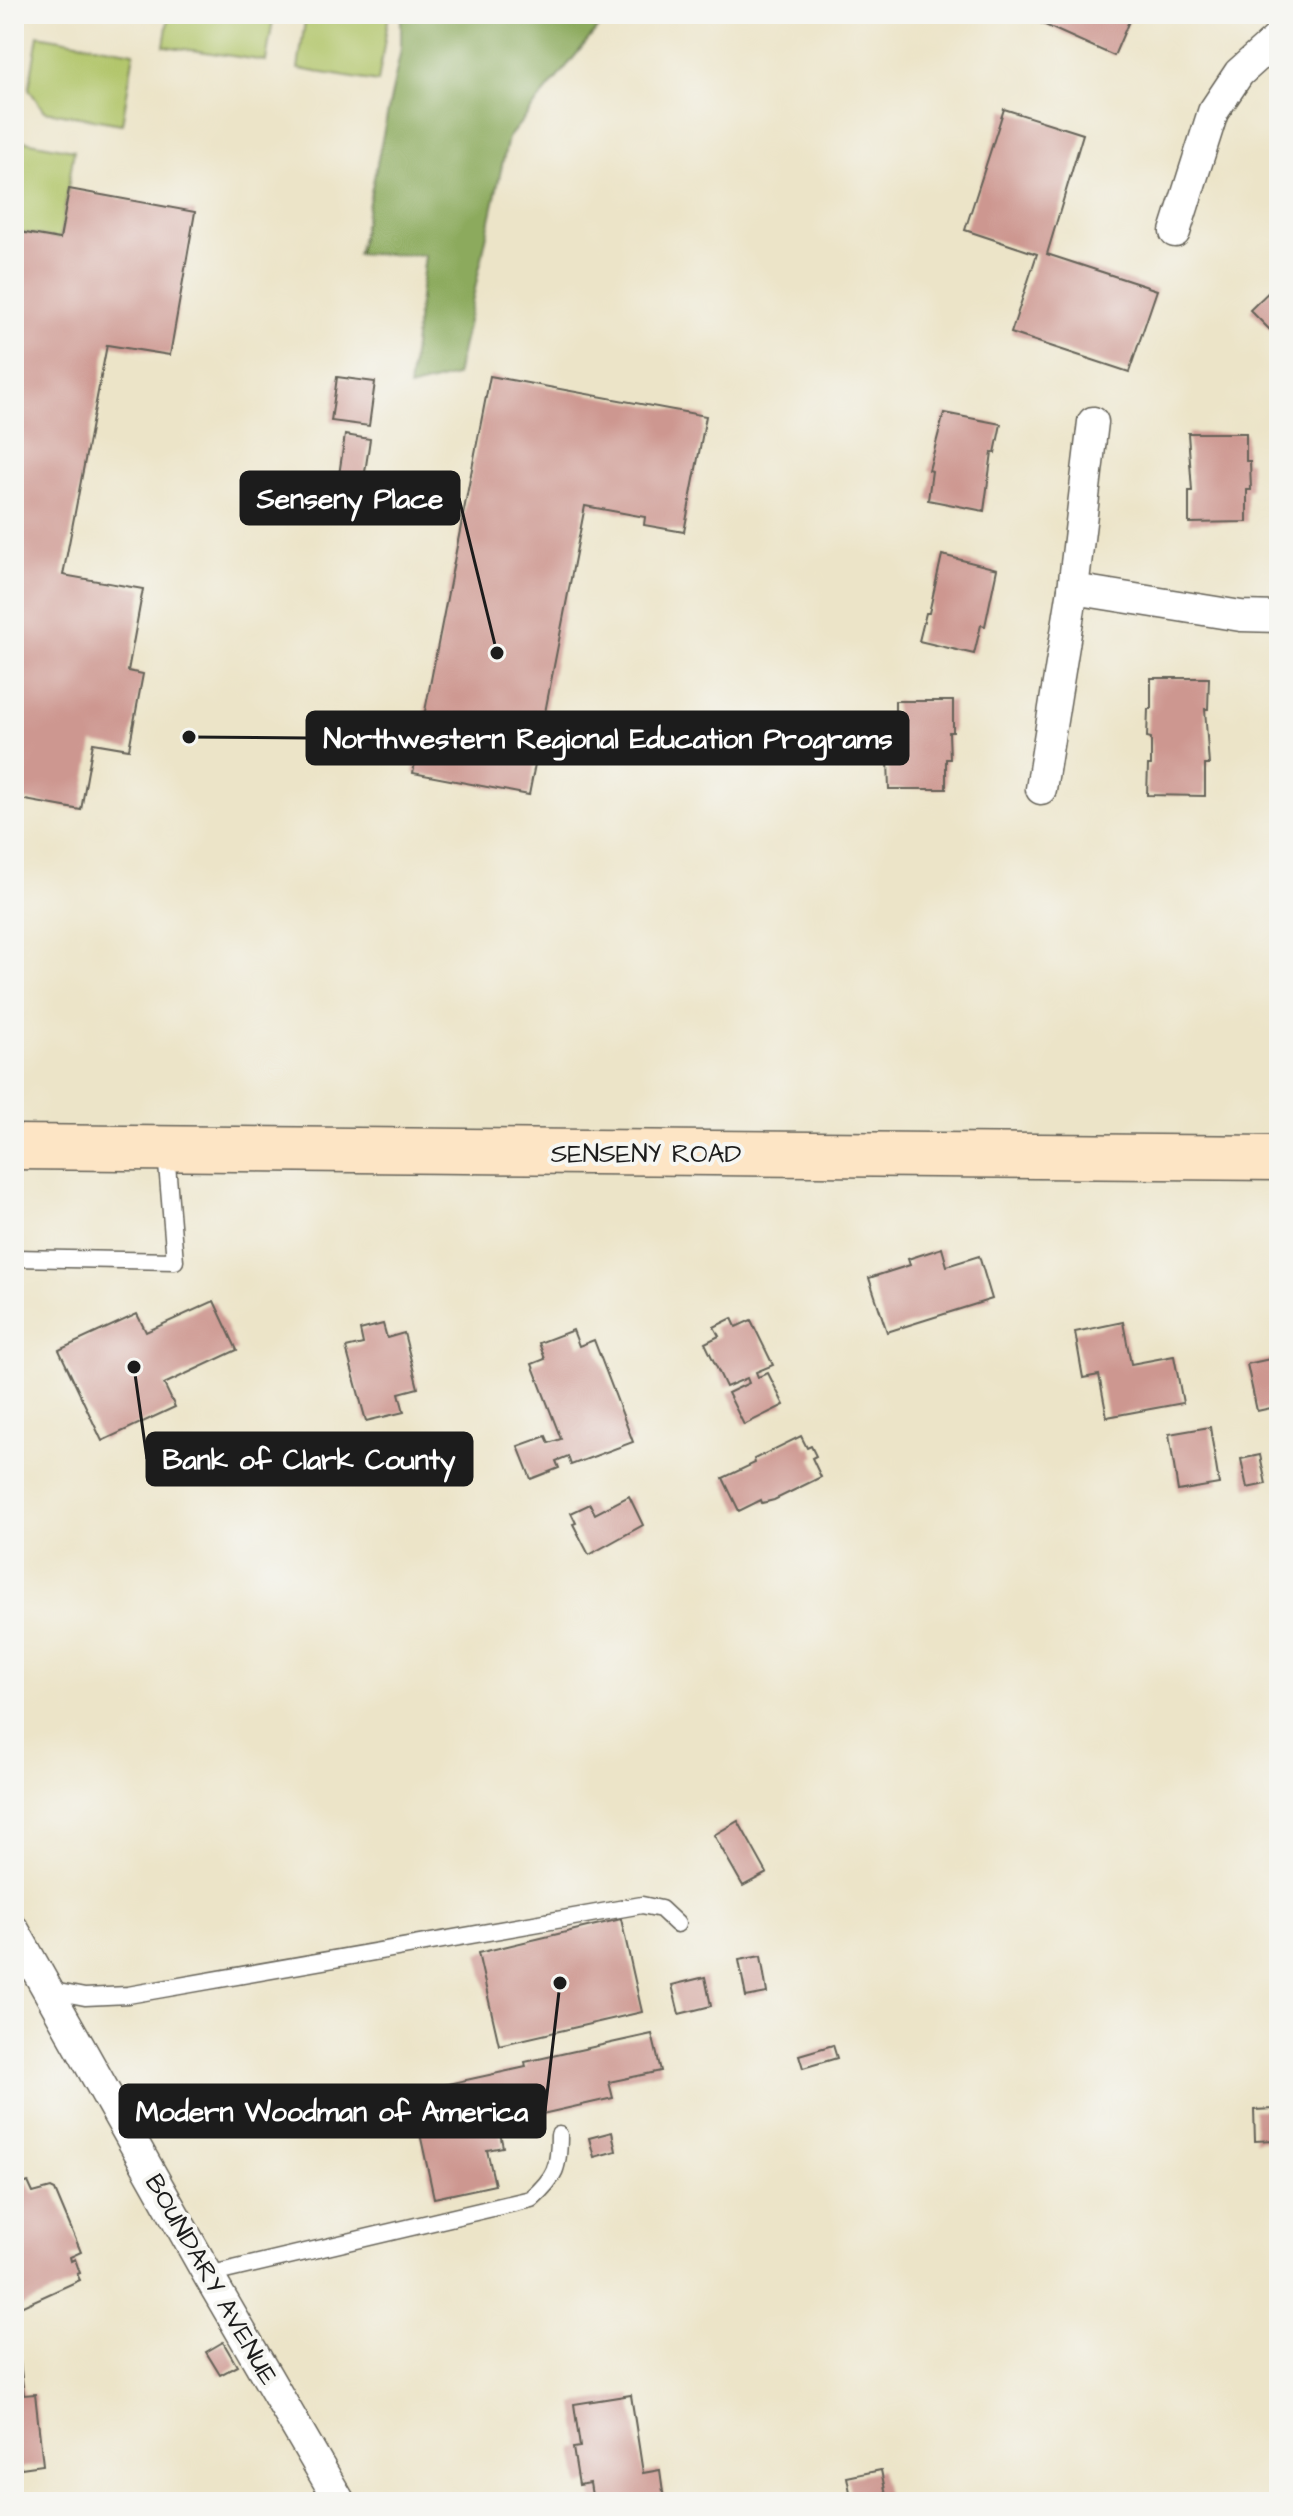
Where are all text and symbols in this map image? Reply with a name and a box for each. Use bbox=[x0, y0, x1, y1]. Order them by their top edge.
callout: Senseny Place bbox=[241, 472, 459, 524]
text: Senseny Place bbox=[256, 480, 443, 522]
callout: Northwestern Regional Education Programs bbox=[307, 712, 908, 764]
text: Northwestern Regional Education Programs bbox=[324, 720, 892, 761]
street label: SENSENY ROAD bbox=[551, 1136, 741, 1172]
callout: Bank of Clark County bbox=[147, 1433, 472, 1485]
text: Bank of Clark County bbox=[163, 1441, 456, 1483]
callout: Modern Woodman of America bbox=[120, 2085, 545, 2137]
text: Modern Woodman of America bbox=[136, 2093, 529, 2132]
street label: BOUNDARY AVENUE bbox=[136, 2168, 286, 2391]

